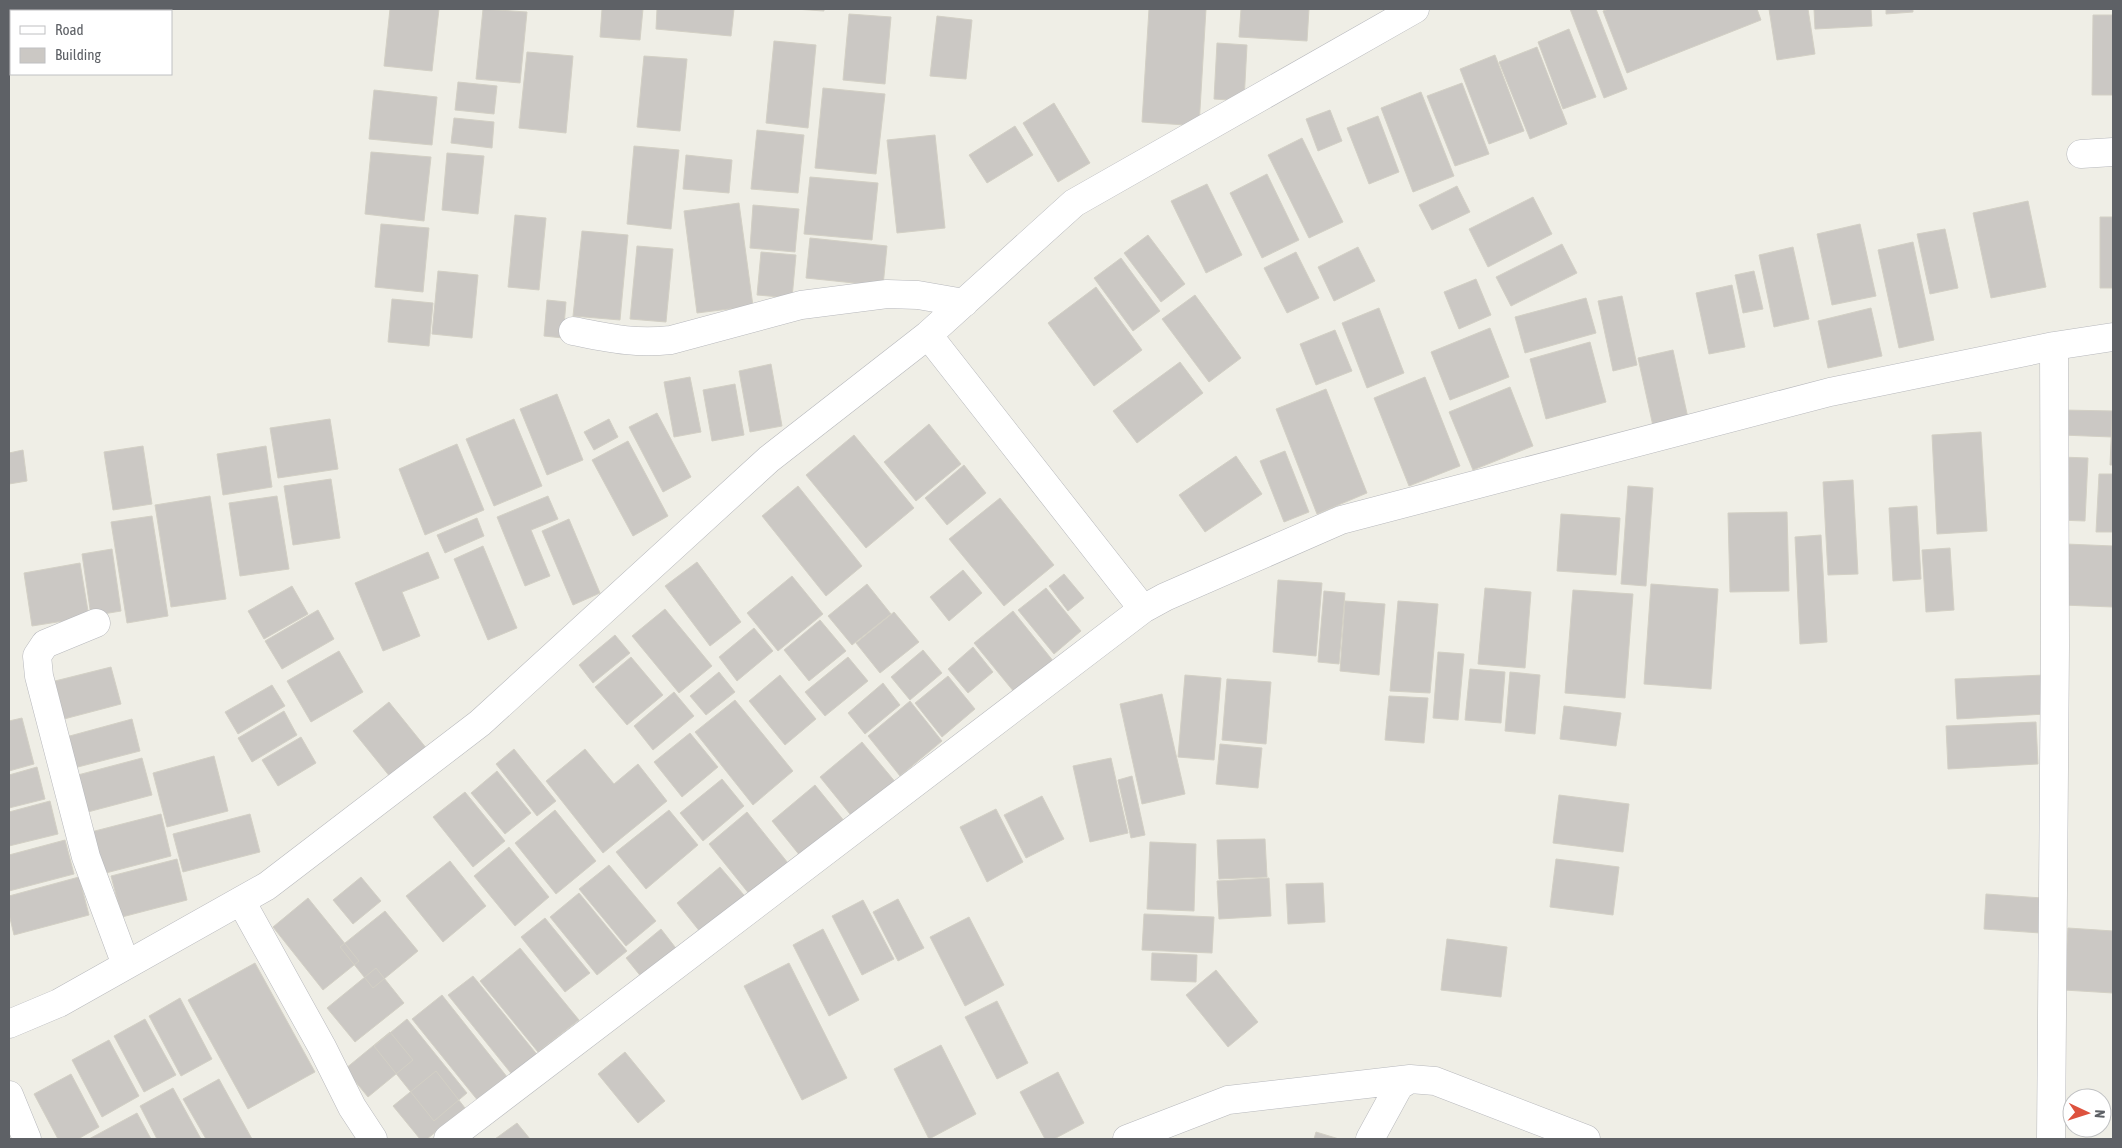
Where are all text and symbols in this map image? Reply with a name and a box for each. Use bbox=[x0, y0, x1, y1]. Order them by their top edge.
legend bbox=[10, 10, 172, 75]
text: Road bbox=[55, 21, 84, 38]
text: Building bbox=[55, 46, 101, 63]
north arrow bbox=[2062, 1088, 2112, 1138]
text: N bbox=[2092, 1109, 2108, 1119]

